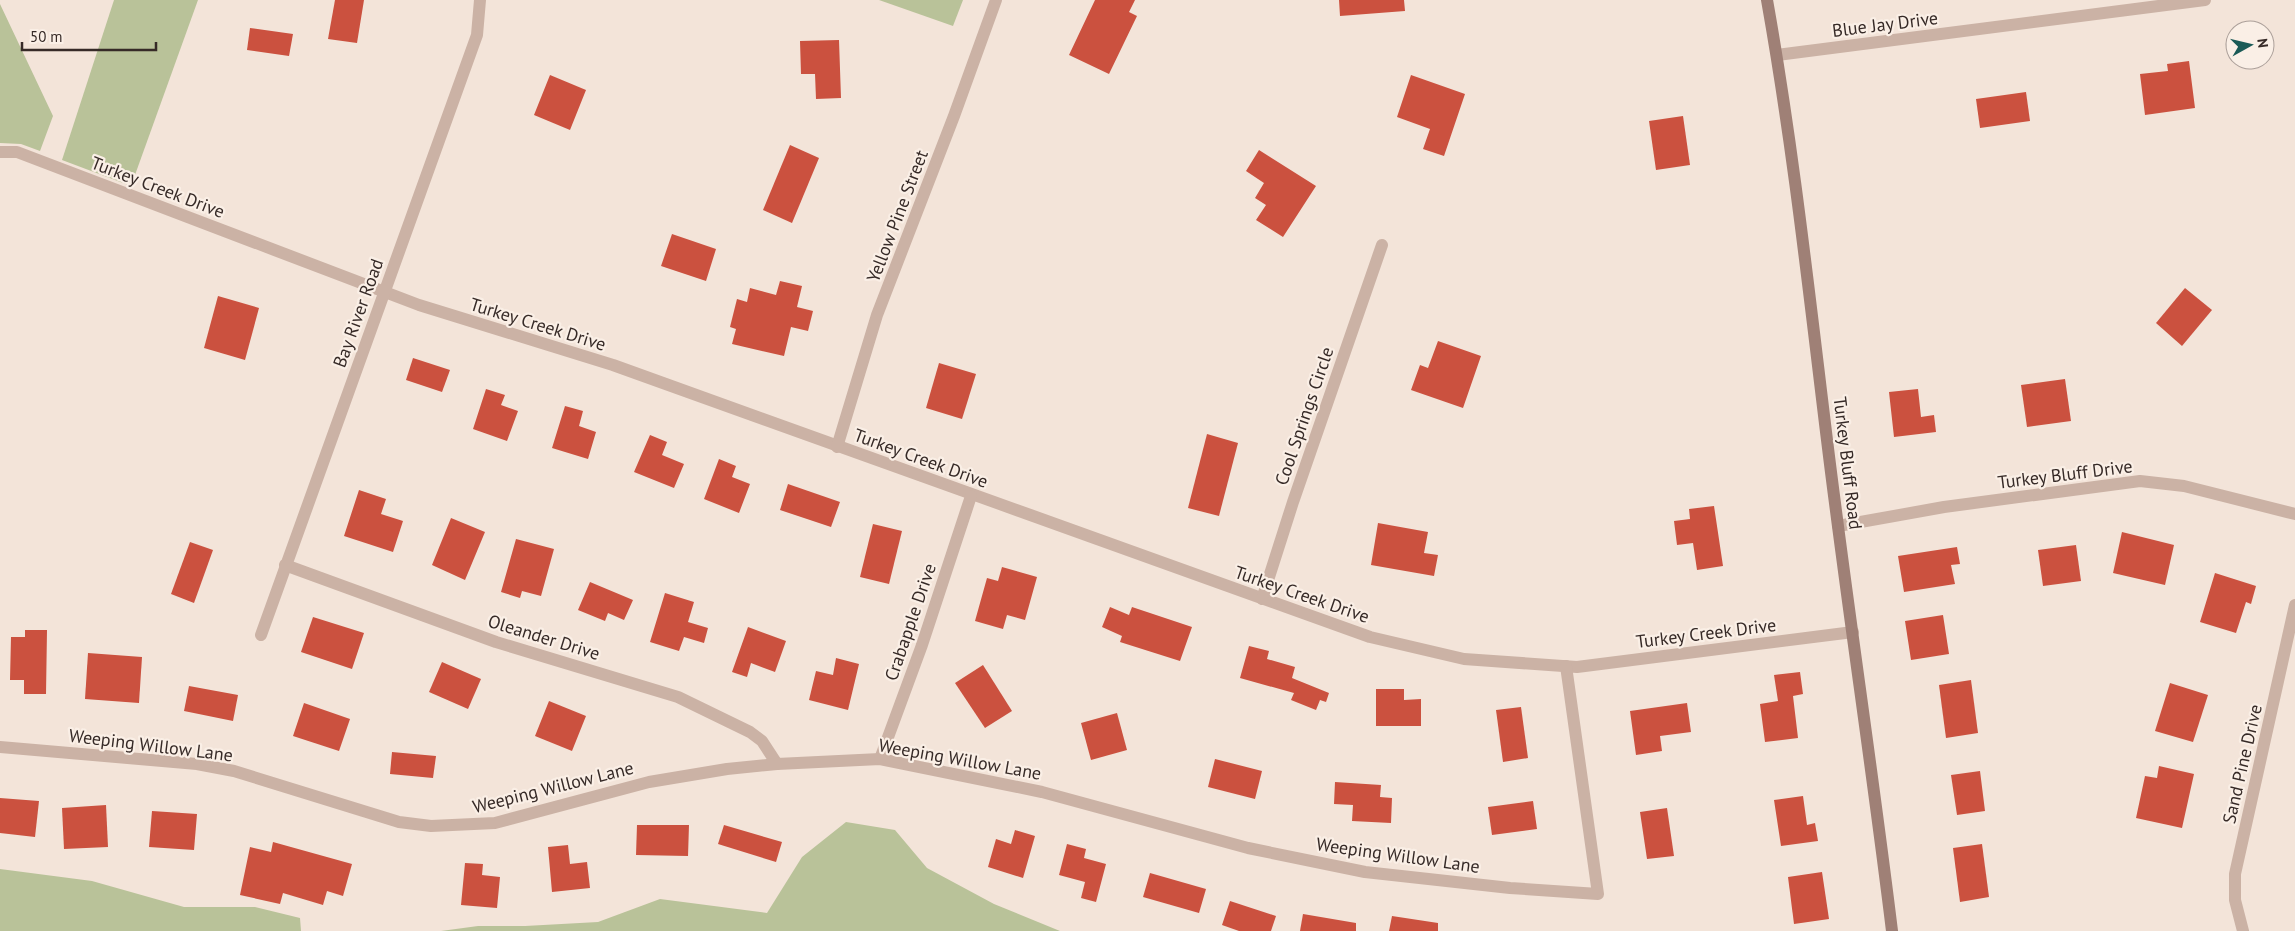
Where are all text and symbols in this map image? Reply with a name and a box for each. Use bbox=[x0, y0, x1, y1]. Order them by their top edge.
street label: Blue Jay Drive bbox=[1831, 6, 1939, 42]
scale bar bbox=[22, 20, 156, 52]
north arrow bbox=[2225, 20, 2275, 70]
text: 50 m bbox=[30, 27, 63, 46]
text: N bbox=[2253, 37, 2272, 49]
street label: Yellow Pine Street bbox=[861, 147, 933, 285]
street label: Turkey Creek Drive bbox=[88, 151, 228, 223]
street label: Bay River Road bbox=[328, 255, 388, 371]
street label: Turkey Creek Drive bbox=[467, 292, 609, 356]
street label: Cool Springs Circle bbox=[1270, 344, 1338, 488]
street label: Turkey Bluff Road bbox=[1828, 395, 1868, 531]
street label: Turkey Creek Drive bbox=[851, 423, 991, 493]
street label: Turkey Bluff Drive bbox=[1996, 454, 2134, 494]
street label: Crabapple Drive bbox=[879, 560, 941, 684]
street label: Turkey Creek Drive bbox=[1232, 560, 1372, 628]
street label: Oleander Drive bbox=[485, 609, 603, 665]
street label: Turkey Creek Drive bbox=[1635, 613, 1777, 653]
street label: Sand Pine Drive bbox=[2217, 702, 2267, 826]
street label: Weeping Willow Lane bbox=[68, 724, 234, 766]
street label: Weeping Willow Lane bbox=[877, 733, 1043, 785]
street label: Weeping Willow Lane bbox=[470, 756, 636, 818]
street label: Weeping Willow Lane bbox=[1315, 832, 1481, 878]

